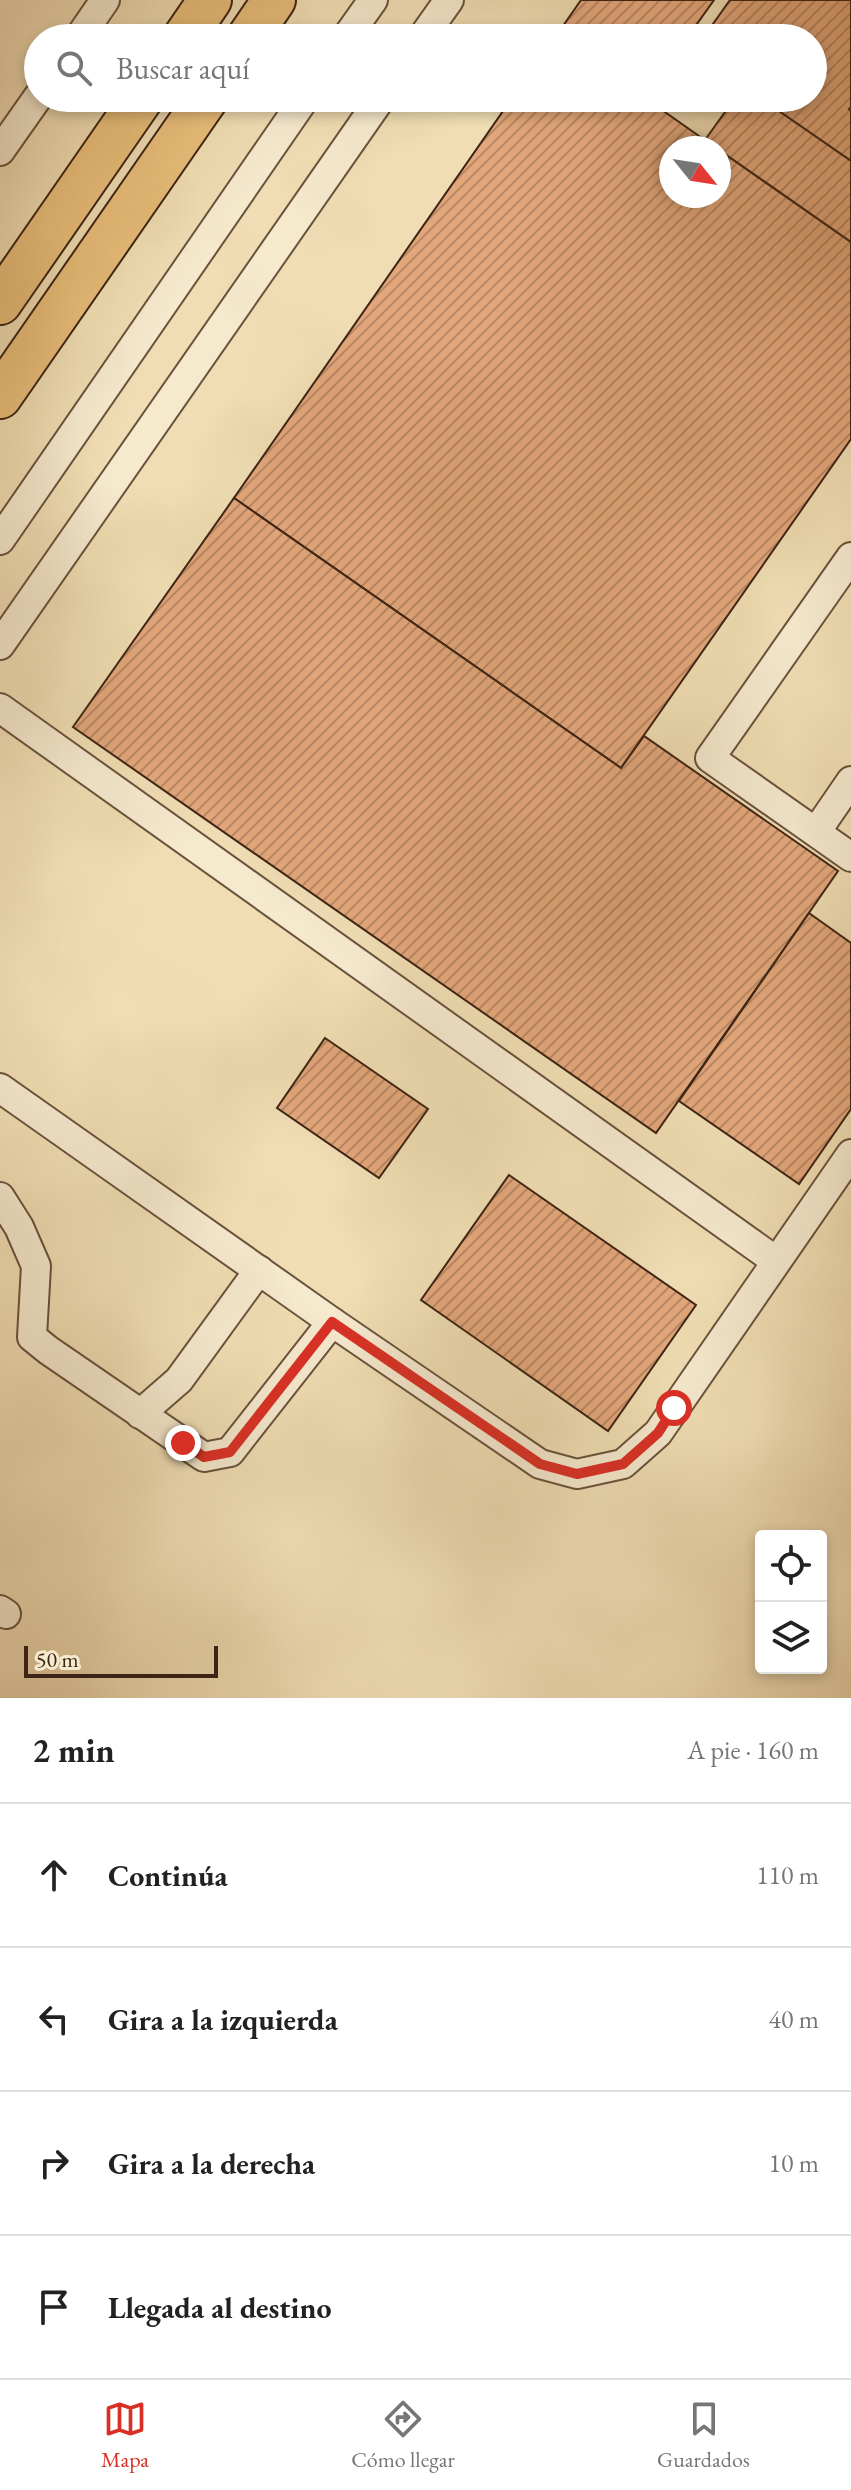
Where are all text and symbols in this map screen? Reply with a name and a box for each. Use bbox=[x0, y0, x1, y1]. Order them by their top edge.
search box bbox=[24, 24, 827, 112]
icon: search bbox=[52, 46, 96, 90]
text: Buscar aquí bbox=[116, 49, 250, 88]
north arrow bbox=[659, 136, 731, 208]
route start bbox=[656, 1390, 692, 1426]
route end bbox=[165, 1425, 201, 1461]
map controls bbox=[755, 1530, 827, 1674]
button: locate bbox=[755, 1530, 827, 1602]
button: layers bbox=[755, 1602, 827, 1674]
scale bar bbox=[24, 1642, 218, 1678]
text: 50 m bbox=[36, 1645, 79, 1674]
text: 2 min bbox=[32, 1728, 115, 1772]
text: A pie · 160 m bbox=[687, 1733, 819, 1767]
icon: ahead bbox=[32, 1853, 76, 1897]
text: Continúa bbox=[108, 1856, 228, 1895]
text: 110 m bbox=[756, 1858, 819, 1892]
icon: left bbox=[32, 1997, 76, 2041]
text: Gira a la izquierda bbox=[108, 2000, 338, 2039]
text: 40 m bbox=[769, 2002, 819, 2036]
icon: right bbox=[32, 2141, 76, 2185]
text: Gira a la derecha bbox=[108, 2144, 315, 2183]
text: 10 m bbox=[769, 2146, 819, 2180]
icon: arrive bbox=[32, 2285, 76, 2329]
text: Llegada al destino bbox=[108, 2288, 332, 2327]
tab: Mapa bbox=[101, 2397, 149, 2474]
tab: Cómo llegar bbox=[351, 2397, 455, 2474]
tab: Guardados bbox=[657, 2397, 750, 2474]

